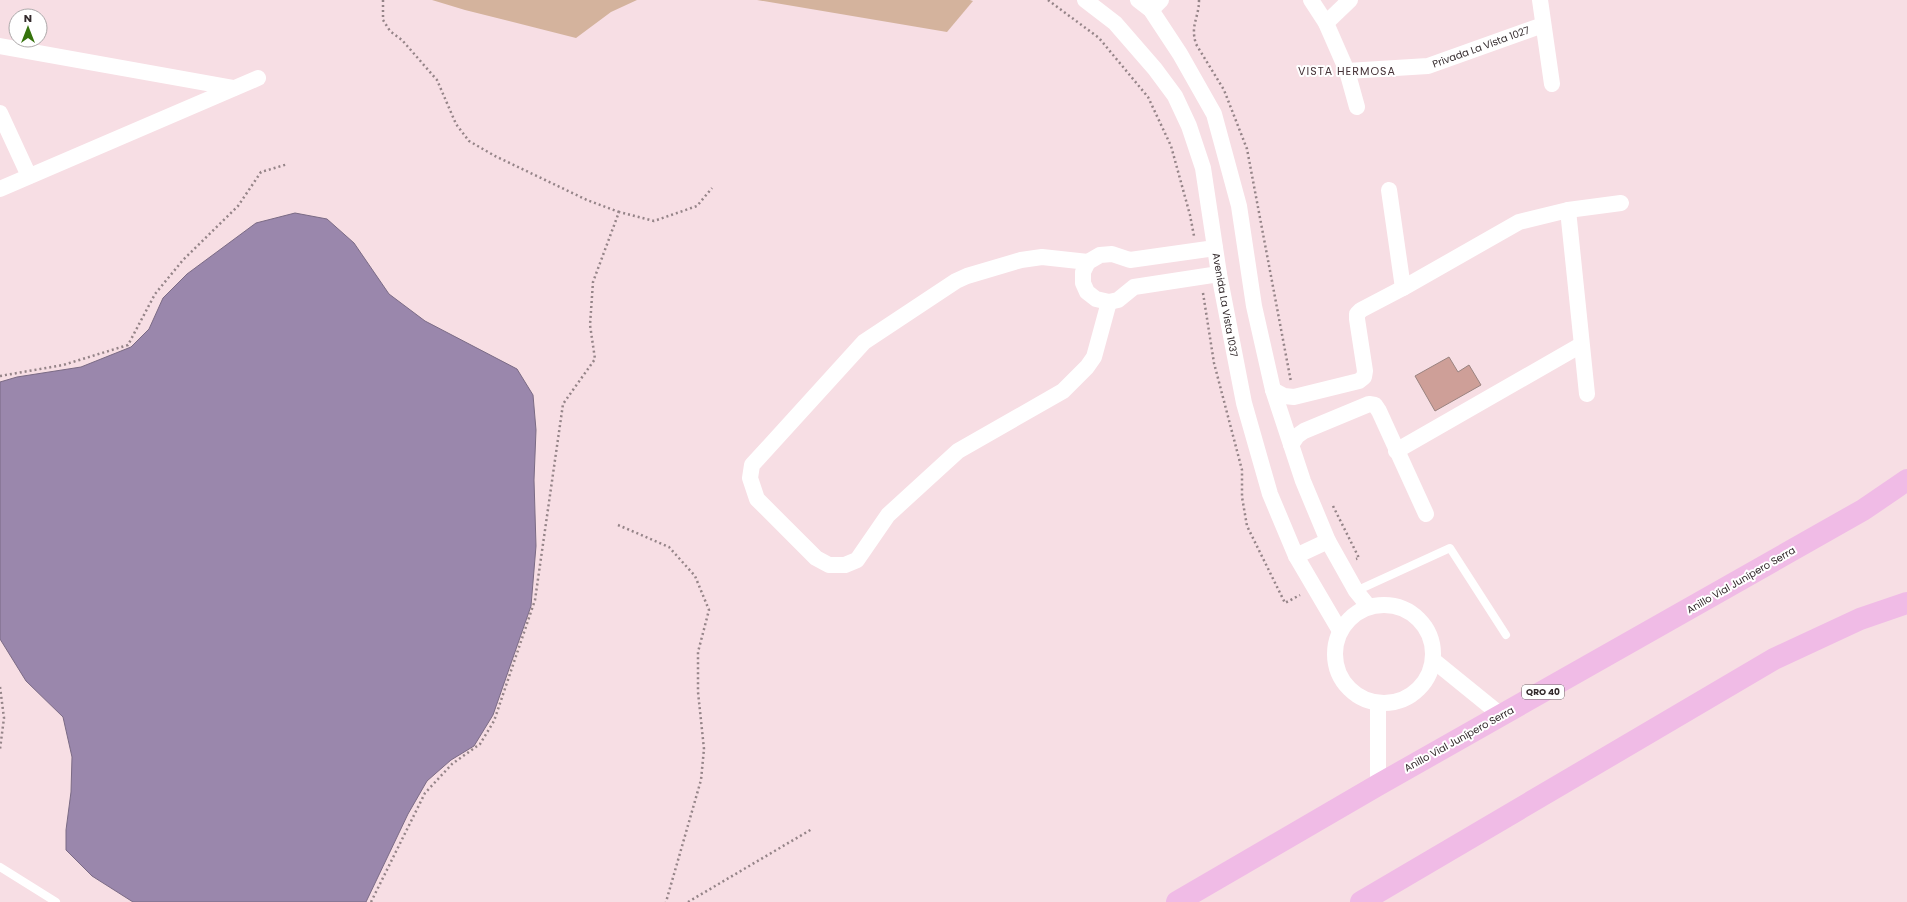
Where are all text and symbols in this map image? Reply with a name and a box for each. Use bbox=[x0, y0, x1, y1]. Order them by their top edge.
north arrow bbox=[8, 8, 48, 48]
text: N bbox=[24, 10, 32, 26]
street label: Privada La Vista 1027 bbox=[1430, 22, 1532, 72]
district label: VISTA HERMOSA bbox=[1298, 63, 1396, 79]
street label: Avenida La Vista 1037 bbox=[1208, 252, 1242, 359]
street label: Anillo Vial Junípero Serra bbox=[1684, 543, 1798, 617]
road number: QRO 40 bbox=[1522, 685, 1564, 699]
street label: Anillo Vial Junípero Serra bbox=[1401, 703, 1517, 775]

